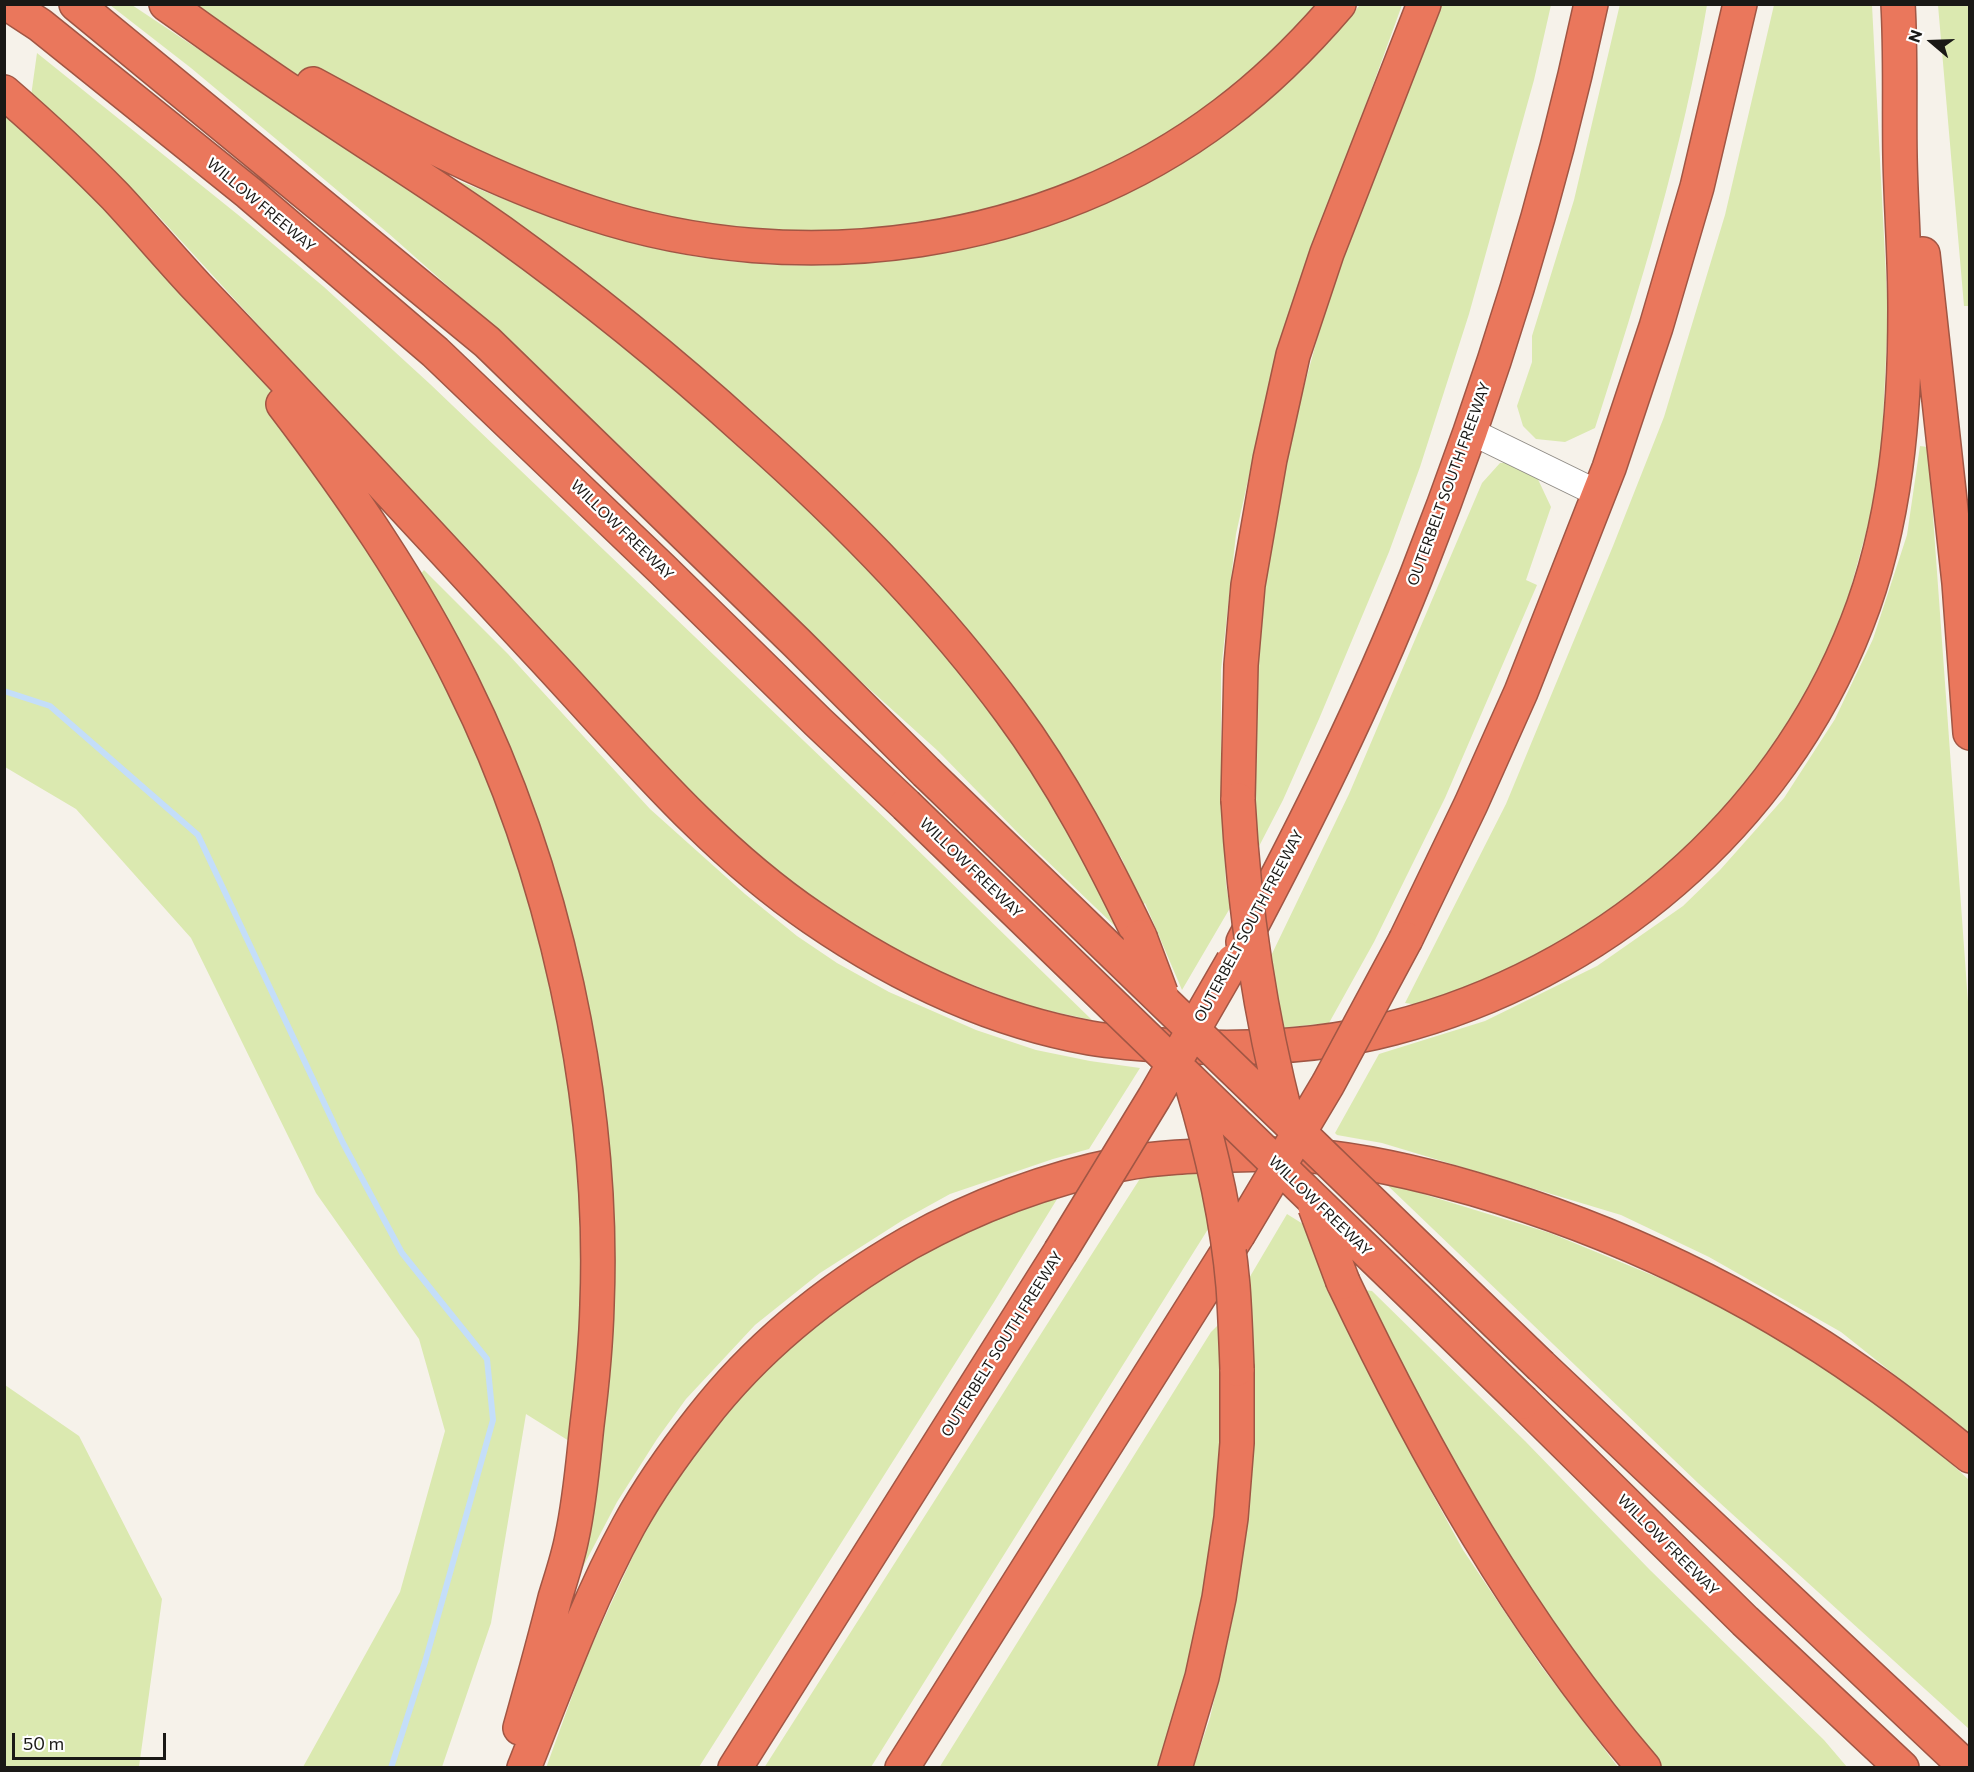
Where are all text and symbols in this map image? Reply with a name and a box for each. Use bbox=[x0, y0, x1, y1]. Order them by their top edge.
north arrow bbox=[1902, 12, 1962, 72]
text: N bbox=[1904, 27, 1925, 45]
street label: WILLOW FREEWAY bbox=[203, 154, 319, 256]
street label: OUTERBELT SOUTH FREEWAY bbox=[1404, 380, 1494, 588]
street label: WILLOW FREEWAY bbox=[567, 476, 677, 584]
street label: WILLOW FREEWAY bbox=[916, 814, 1026, 922]
street label: OUTERBELT SOUTH FREEWAY bbox=[1191, 827, 1307, 1025]
street label: WILLOW FREEWAY bbox=[1265, 1152, 1375, 1260]
street label: OUTERBELT SOUTH FREEWAY bbox=[937, 1248, 1067, 1440]
street label: WILLOW FREEWAY bbox=[1614, 1491, 1722, 1599]
scale bar bbox=[15, 1721, 170, 1759]
text: 50 m bbox=[23, 1732, 64, 1754]

